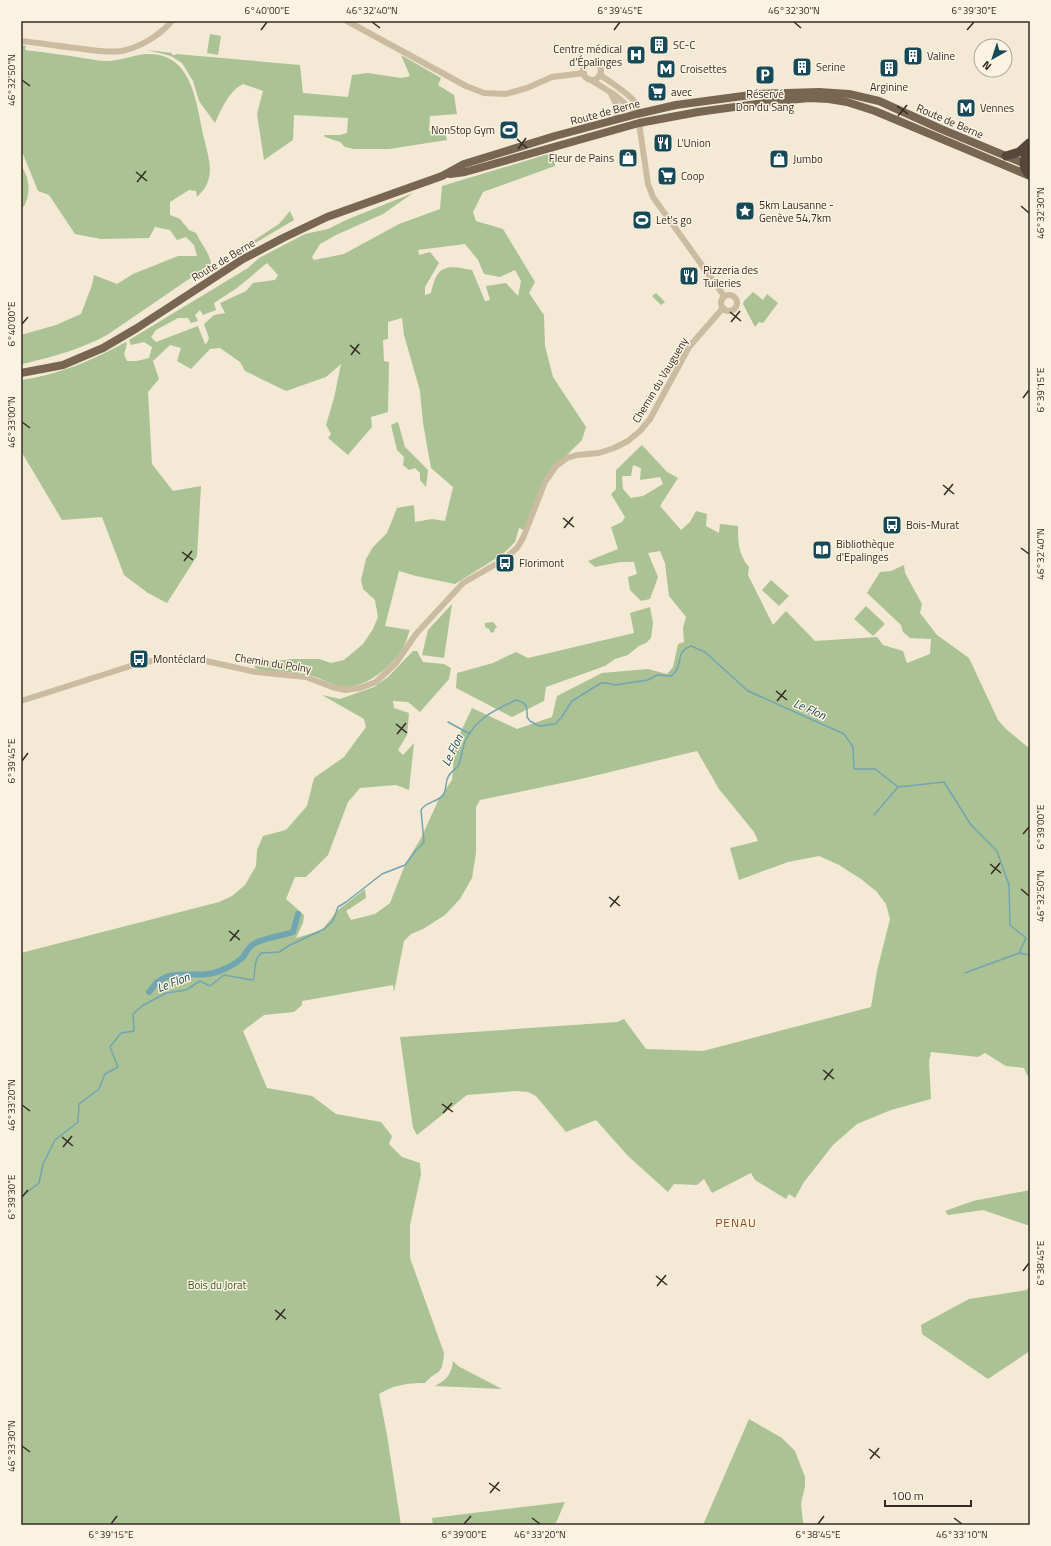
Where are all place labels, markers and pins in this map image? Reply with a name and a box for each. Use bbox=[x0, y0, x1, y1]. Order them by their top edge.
building icon: SC-C bbox=[648, 34, 670, 56]
place label: SC-C bbox=[673, 37, 695, 53]
place label: Centre médical d'Épalinges bbox=[553, 41, 622, 70]
hospital icon: Centre médical d'Épalinges bbox=[625, 44, 647, 66]
building icon: Valine bbox=[902, 45, 924, 67]
place label: Valine bbox=[927, 48, 955, 64]
building icon: Serine bbox=[791, 56, 813, 78]
building icon: Arginine bbox=[878, 57, 900, 79]
metro station icon: Croisettes bbox=[655, 58, 677, 80]
place label: Serine bbox=[816, 59, 846, 75]
place label: Croisettes bbox=[680, 61, 727, 77]
parking icon: Réservé Don du Sang bbox=[754, 64, 776, 86]
place label: Arginine bbox=[870, 79, 909, 95]
supermarket icon: avec bbox=[646, 81, 668, 103]
place label: avec bbox=[671, 84, 692, 100]
place label: Réservé Don du Sang bbox=[736, 86, 795, 115]
metro station icon: Vennes bbox=[955, 97, 977, 119]
place label: Vennes bbox=[980, 100, 1014, 116]
sports icon: NonStop Gym bbox=[498, 119, 520, 141]
place label: NonStop Gym bbox=[431, 122, 495, 138]
restaurant icon: L'Union bbox=[652, 132, 674, 154]
place label: L'Union bbox=[677, 135, 711, 151]
shop icon: Fleur de Pains bbox=[617, 147, 639, 169]
shop icon: Jumbo bbox=[768, 148, 790, 170]
place label: Fleur de Pains bbox=[549, 150, 614, 166]
place label: Jumbo bbox=[793, 151, 823, 167]
supermarket icon: Coop bbox=[656, 165, 678, 187]
place label: Coop bbox=[681, 168, 704, 184]
place label: 5km Lausanne - Genève 54,7km bbox=[759, 197, 834, 226]
place icon: 5km Lausanne - Genève 54,7km bbox=[734, 200, 756, 222]
sports icon: Let's go bbox=[631, 209, 653, 231]
place label: Let's go bbox=[656, 212, 692, 228]
place label: Pizzeria des Tuileries bbox=[703, 262, 758, 291]
restaurant icon: Pizzeria des Tuileries bbox=[678, 265, 700, 287]
bus stop icon: Bois-Murat bbox=[881, 514, 903, 536]
place label: Bois-Murat bbox=[906, 517, 959, 533]
place label: Bibliothèque d'Epalinges bbox=[836, 536, 895, 565]
library icon: Bibliothèque d'Epalinges bbox=[811, 539, 833, 561]
bus stop icon: Florimont bbox=[494, 552, 516, 574]
place label: Florimont bbox=[519, 555, 564, 571]
bus stop icon: Montéclard bbox=[128, 648, 150, 670]
place label: Montéclard bbox=[153, 651, 206, 667]

